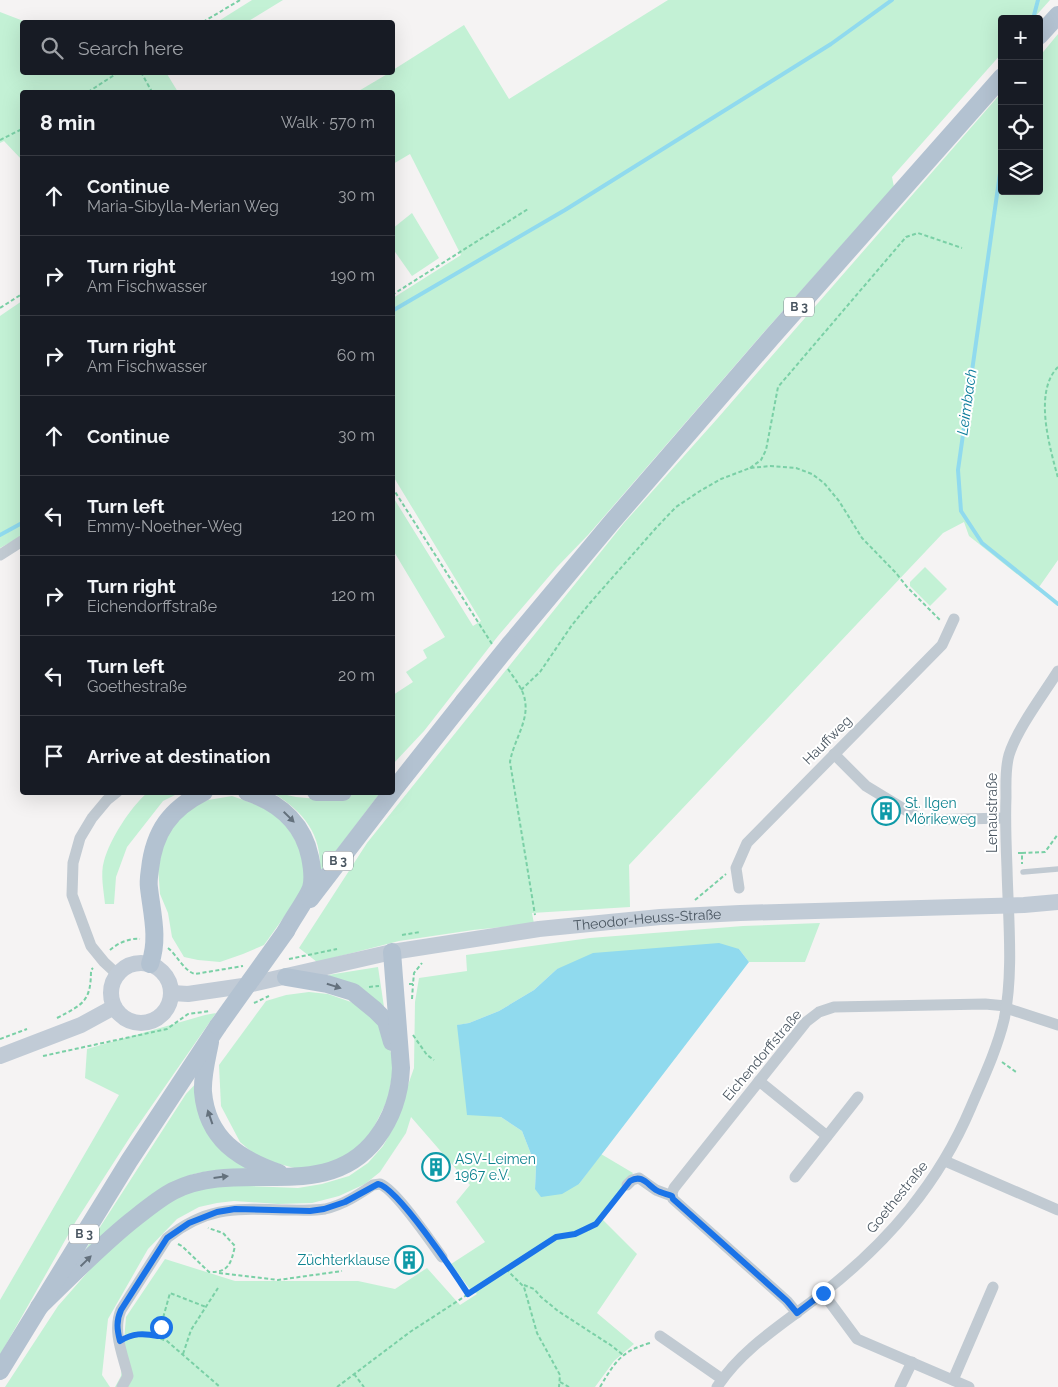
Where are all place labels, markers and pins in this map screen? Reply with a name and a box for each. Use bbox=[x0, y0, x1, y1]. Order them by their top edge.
place label: St. Ilgen Mörikeweg bbox=[905, 795, 977, 827]
building icon: St. Ilgen Mörikeweg bbox=[871, 796, 901, 826]
place label: ASV-Leimen 1967 e.V. bbox=[455, 1151, 536, 1183]
building icon: ASV-Leimen 1967 e.V. bbox=[421, 1152, 451, 1182]
building icon: Züchterklause bbox=[394, 1245, 424, 1275]
place label: Züchterklause bbox=[297, 1252, 390, 1268]

